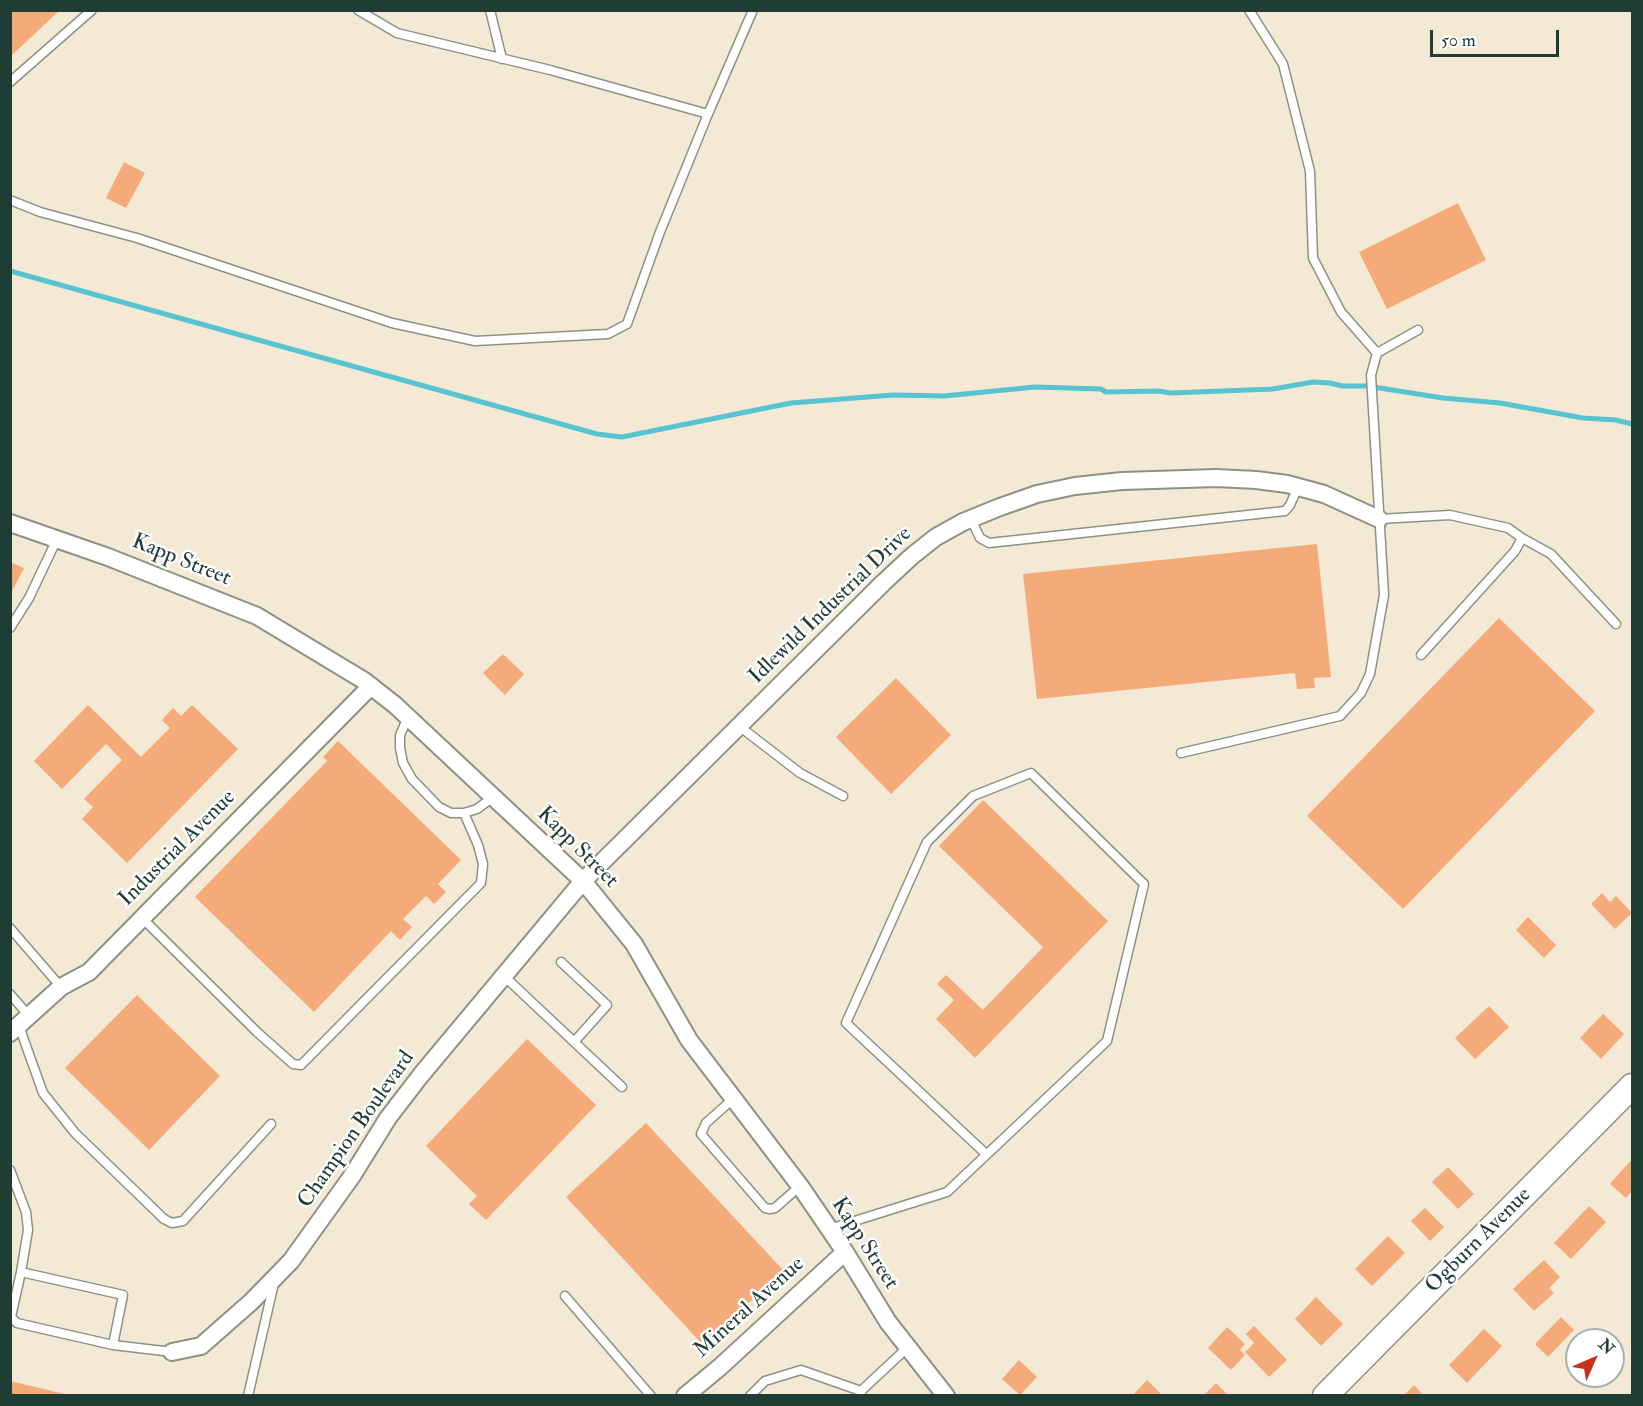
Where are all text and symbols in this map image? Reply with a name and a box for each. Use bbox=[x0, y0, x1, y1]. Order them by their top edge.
scale bar bbox=[1433, 18, 1562, 56]
text: 50 m bbox=[1441, 29, 1476, 52]
street label: Idlewild Industrial Drive bbox=[744, 522, 918, 690]
street label: Kapp Street bbox=[128, 529, 234, 593]
street label: Industrial Avenue bbox=[114, 785, 242, 913]
street label: Kapp Street bbox=[531, 802, 623, 894]
street label: Champion Boulevard bbox=[293, 1046, 421, 1214]
street label: Ogburn Avenue bbox=[1421, 1183, 1537, 1299]
street label: Kapp Street bbox=[825, 1193, 903, 1295]
street label: Mineral Avenue bbox=[690, 1252, 810, 1364]
north arrow bbox=[1565, 1328, 1625, 1388]
text: N bbox=[1594, 1335, 1618, 1359]

